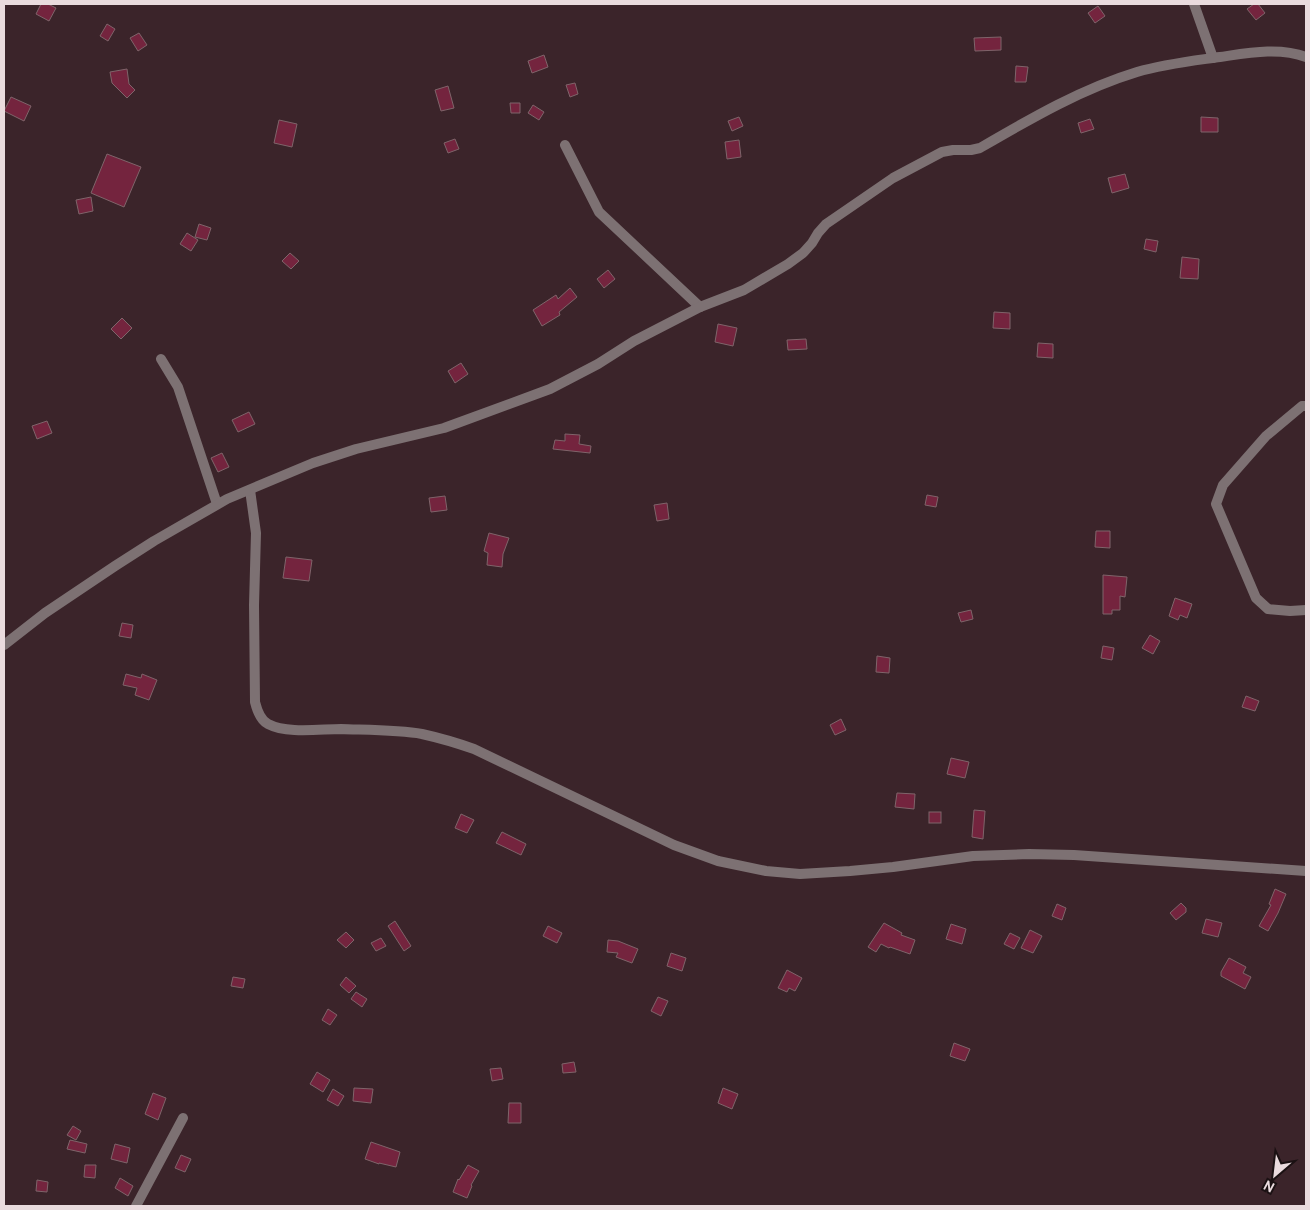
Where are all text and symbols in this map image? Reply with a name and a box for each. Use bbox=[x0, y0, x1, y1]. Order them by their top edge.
north arrow bbox=[1250, 1150, 1300, 1200]
text: N bbox=[1261, 1175, 1278, 1195]

